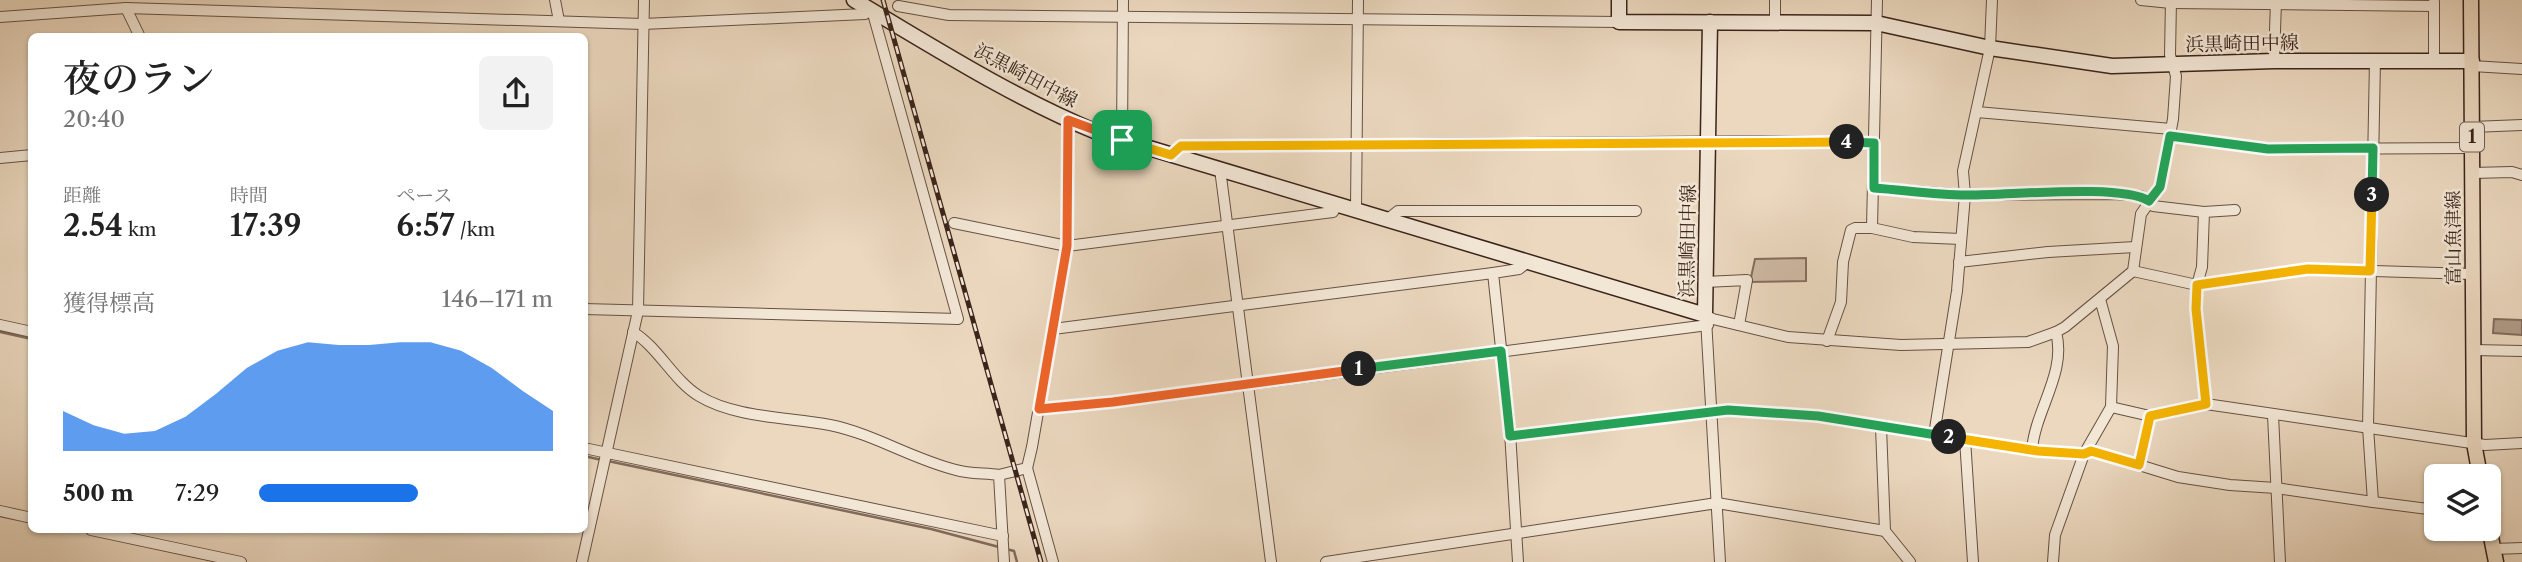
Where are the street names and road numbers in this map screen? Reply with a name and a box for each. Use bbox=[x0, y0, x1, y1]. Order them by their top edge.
street label: 浜黒崎田中線 bbox=[2185, 31, 2299, 56]
street label: 浜黒崎田中線 bbox=[970, 39, 1081, 112]
road number: 1 bbox=[2460, 122, 2484, 152]
street label: 浜黒崎田中線 bbox=[1675, 184, 1700, 298]
street label: 富山魚津線 bbox=[2442, 190, 2465, 286]

